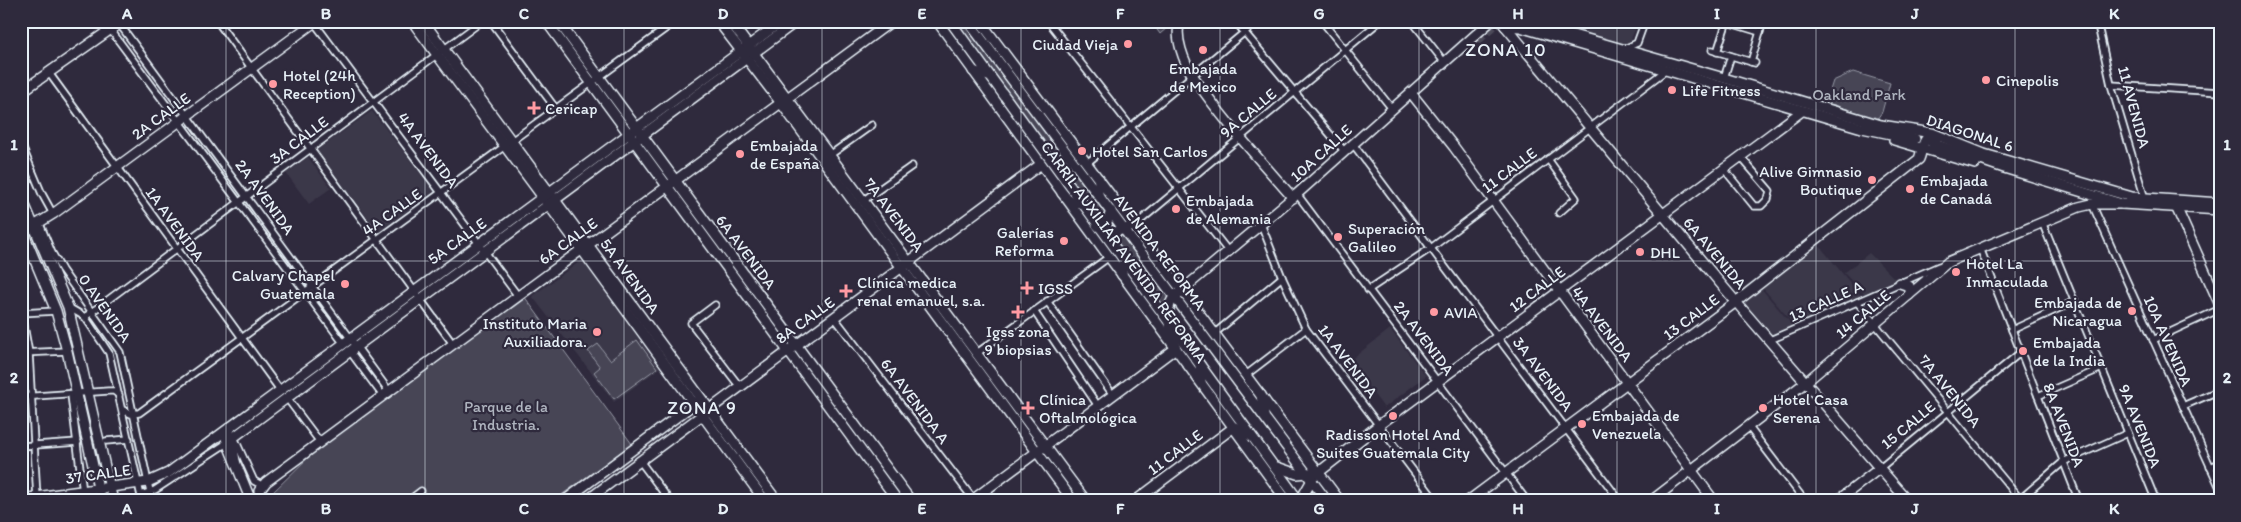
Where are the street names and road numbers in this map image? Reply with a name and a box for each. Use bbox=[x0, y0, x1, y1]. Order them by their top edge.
street label: 11 AVENIDA bbox=[2114, 64, 2154, 150]
street label: 9A CALLE bbox=[1216, 84, 1280, 142]
street label: 2A CALLE bbox=[128, 88, 194, 144]
street label: 4A AVENIDA bbox=[393, 109, 463, 191]
street label: DIAGONAL 6 bbox=[1924, 110, 2016, 156]
street label: 3A CALLE bbox=[266, 112, 332, 168]
street label: 10A CALLE bbox=[1286, 120, 1356, 186]
street label: CARRIL AUXILIAR AVENIDA REFORMA bbox=[1037, 137, 1211, 367]
street label: 11 CALLE bbox=[1478, 143, 1540, 197]
street label: 2A AVENIDA bbox=[231, 156, 299, 238]
street label: 7A AVENIDA bbox=[860, 174, 928, 256]
street label: 1A AVENIDA bbox=[142, 183, 208, 265]
street label: 4A CALLE bbox=[358, 184, 426, 240]
street label: AVENIDA REFORMA bbox=[1110, 190, 1210, 314]
street label: 6A AVENIDA bbox=[712, 211, 780, 293]
street label: 5A CALLE bbox=[424, 213, 490, 269]
street label: 6A CALLE bbox=[535, 213, 601, 269]
street label: 6A AVENIDA bbox=[1679, 213, 1751, 293]
street label: 5A AVENIDA bbox=[596, 235, 664, 317]
street label: 12 CALLE bbox=[1505, 262, 1569, 316]
street label: 0 AVENIDA bbox=[75, 270, 135, 346]
street label: 13 CALLE A bbox=[1786, 276, 1866, 326]
street label: 4A AVENIDA bbox=[1567, 283, 1637, 365]
street label: 14 CALLE bbox=[1832, 285, 1895, 343]
street label: 13 CALLE bbox=[1659, 290, 1723, 344]
street label: 8A CALLE bbox=[772, 292, 838, 348]
street label: 10A AVENIDA bbox=[2140, 293, 2196, 389]
street label: 2A AVENIDA bbox=[1390, 297, 1458, 379]
street label: 1A AVENIDA bbox=[1314, 320, 1382, 402]
street label: 3A AVENIDA bbox=[1509, 333, 1577, 415]
street label: 7A AVENIDA bbox=[1915, 351, 1985, 431]
street label: 6A AVENIDA A bbox=[877, 354, 953, 448]
street label: 8A AVENIDA bbox=[2039, 380, 2089, 470]
street label: 9A AVENIDA bbox=[2115, 381, 2165, 471]
street label: 15 CALLE bbox=[1877, 397, 1939, 453]
street label: 11 CALLE bbox=[1144, 425, 1206, 479]
street label: 37 CALLE bbox=[64, 460, 132, 488]

